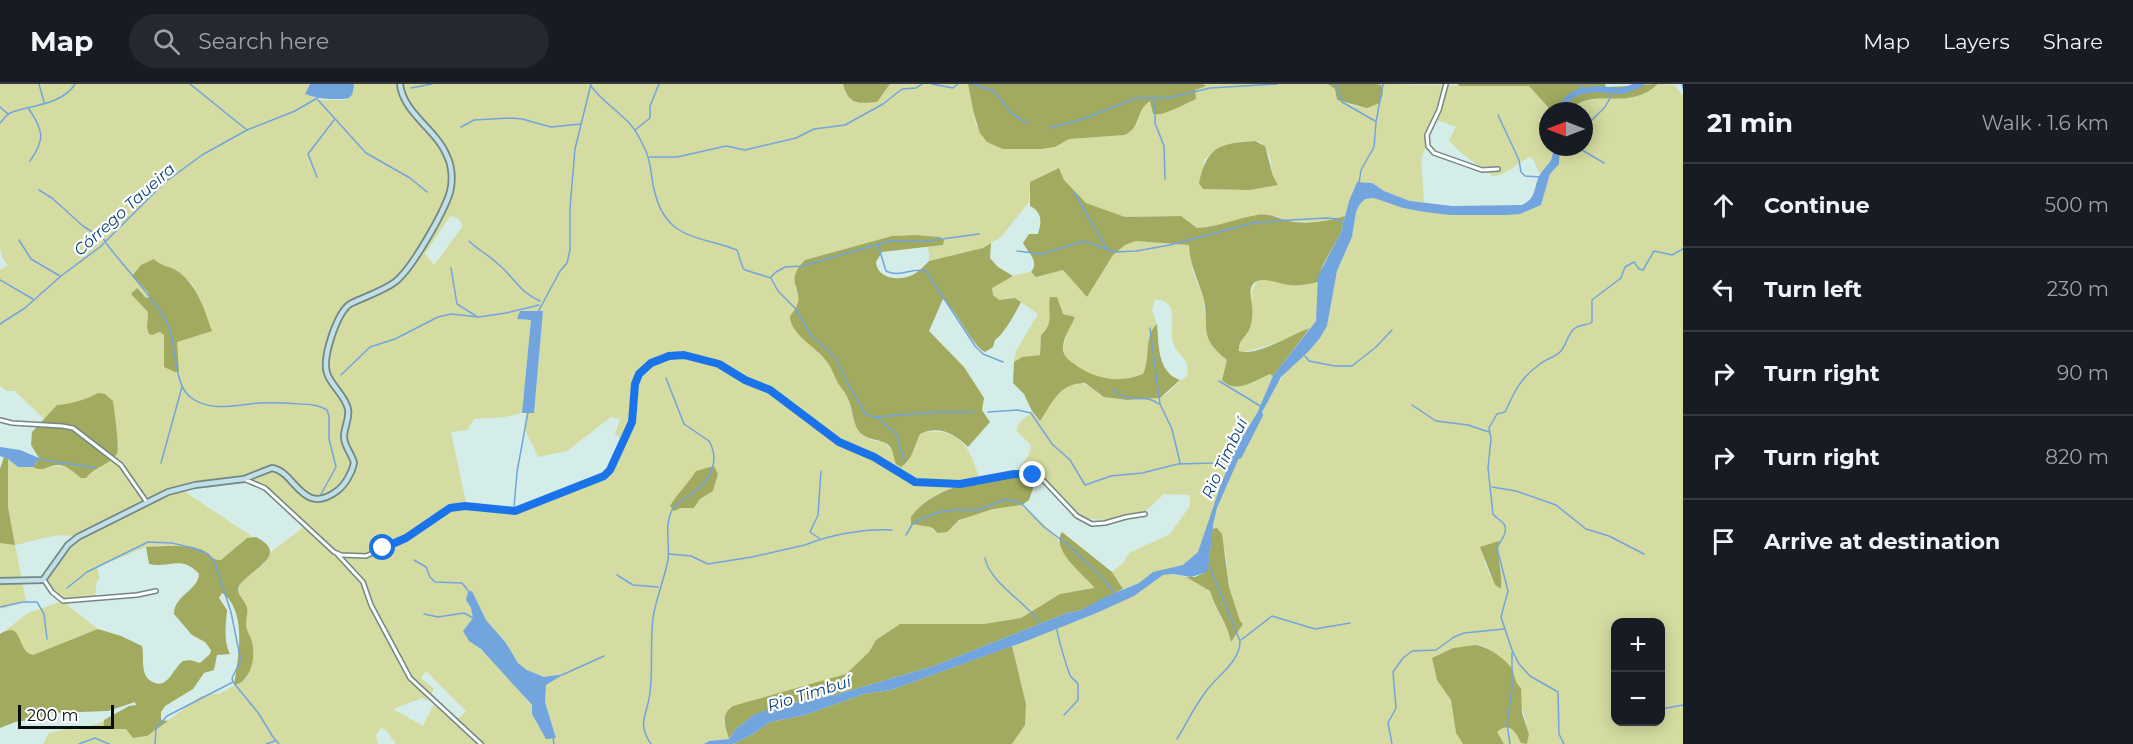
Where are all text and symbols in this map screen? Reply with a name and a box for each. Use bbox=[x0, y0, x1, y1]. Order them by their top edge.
search box bbox=[129, 14, 549, 68]
text: Map bbox=[30, 24, 93, 58]
icon: search bbox=[150, 25, 183, 58]
text: Search here bbox=[198, 28, 329, 55]
text: Map bbox=[1863, 29, 1910, 54]
text: Layers bbox=[1943, 29, 2010, 54]
text: Share bbox=[2043, 29, 2103, 54]
north arrow bbox=[1539, 102, 1593, 156]
text: 21 min bbox=[1707, 107, 1793, 139]
text: Walk · 1.6 km bbox=[1982, 111, 2109, 135]
water label: Córrego Taueira bbox=[70, 159, 179, 260]
icon: ahead bbox=[1707, 189, 1740, 222]
text: Continue bbox=[1764, 192, 1870, 219]
text: 500 m bbox=[2045, 193, 2109, 217]
icon: left bbox=[1707, 273, 1740, 306]
text: Turn left bbox=[1764, 276, 1862, 303]
text: 230 m bbox=[2047, 277, 2109, 301]
icon: right bbox=[1707, 357, 1740, 390]
text: Turn right bbox=[1764, 360, 1879, 387]
text: 90 m bbox=[2057, 361, 2109, 385]
water label: Rio Timbuí bbox=[1198, 413, 1252, 501]
icon: right bbox=[1707, 441, 1740, 474]
text: Turn right bbox=[1764, 444, 1879, 471]
text: 820 m bbox=[2045, 445, 2109, 469]
route end bbox=[1019, 461, 1045, 487]
icon: arrive bbox=[1707, 525, 1740, 558]
text: Arrive at destination bbox=[1764, 528, 2000, 555]
route start bbox=[369, 534, 395, 560]
map controls bbox=[1611, 618, 1665, 726]
button: + bbox=[1611, 618, 1665, 672]
water label: Rio Timbuí bbox=[765, 671, 856, 715]
button: − bbox=[1611, 672, 1665, 726]
scale bar bbox=[18, 702, 114, 730]
text: 200 m bbox=[27, 706, 78, 725]

